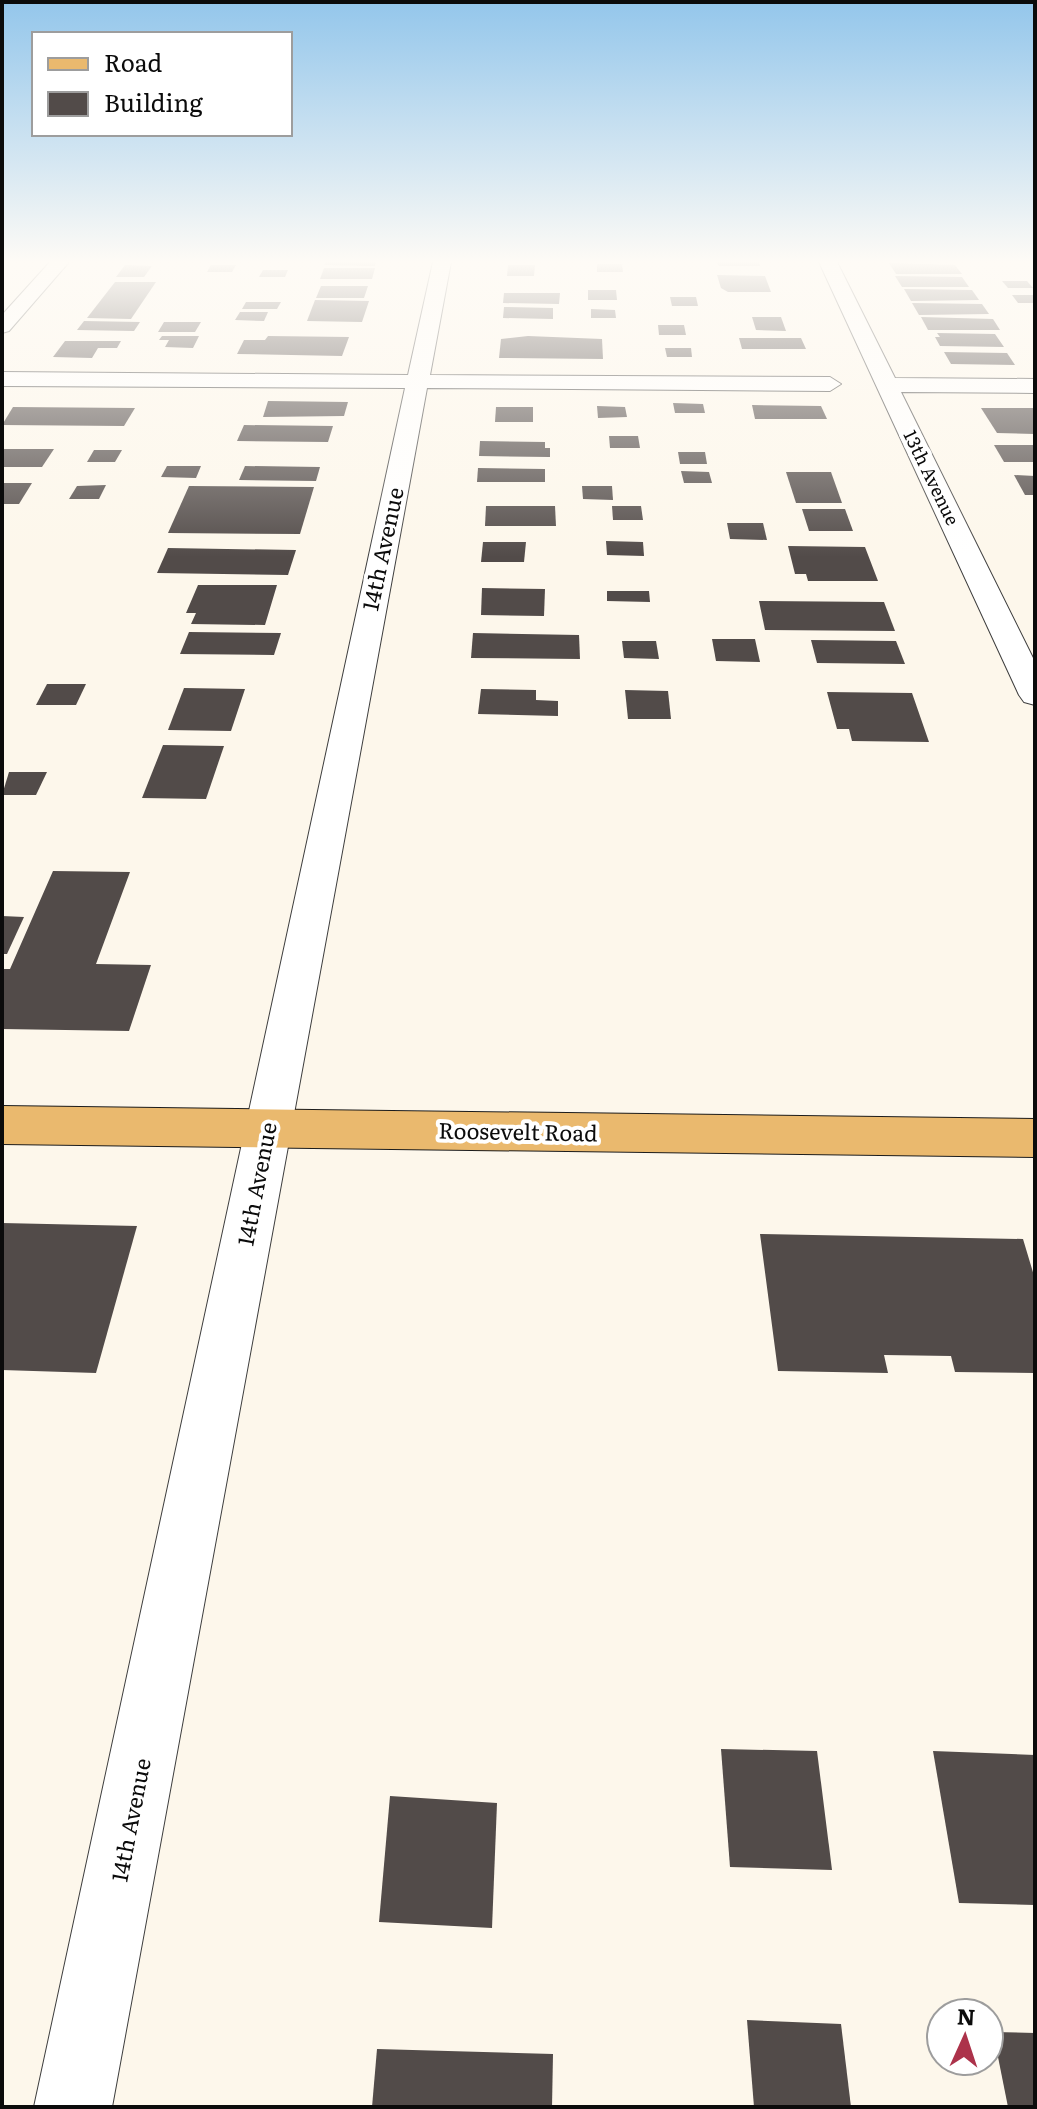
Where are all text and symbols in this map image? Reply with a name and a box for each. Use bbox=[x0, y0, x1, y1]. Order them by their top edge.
legend bbox=[32, 32, 292, 136]
text: Road bbox=[104, 44, 163, 79]
text: Building bbox=[104, 84, 203, 119]
street label: 13th Avenue bbox=[898, 425, 967, 530]
street label: 14th Avenue bbox=[352, 484, 411, 613]
street label: Roosevelt Road bbox=[438, 1113, 598, 1148]
street label: 14th Avenue bbox=[227, 1119, 284, 1248]
street label: 14th Avenue bbox=[101, 1755, 158, 1884]
north arrow bbox=[925, 1997, 1005, 2077]
text: N bbox=[956, 1999, 976, 2032]

